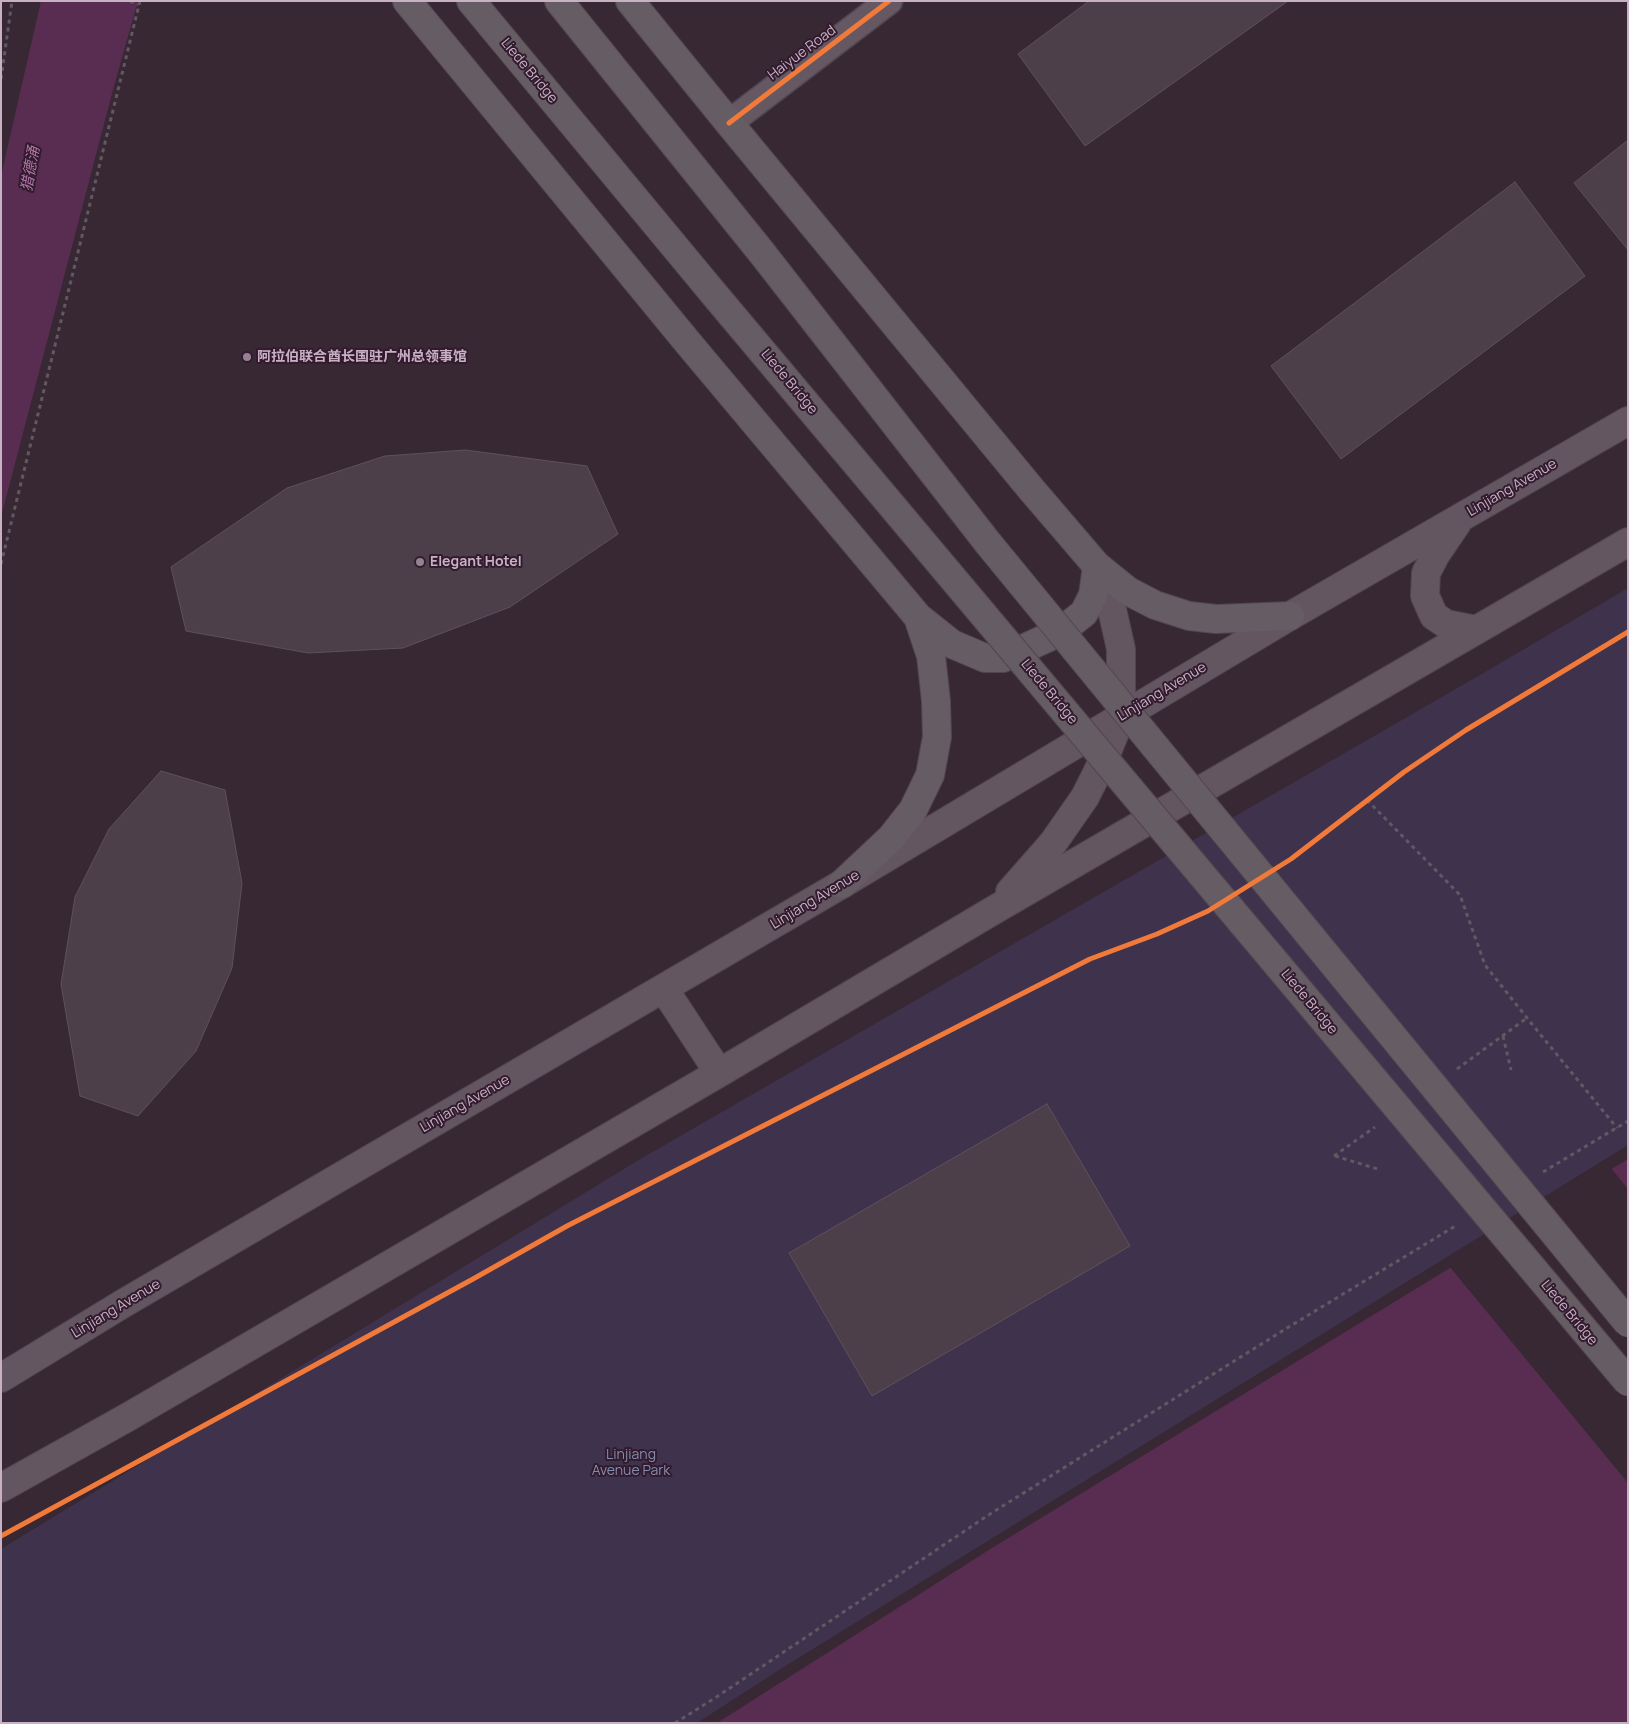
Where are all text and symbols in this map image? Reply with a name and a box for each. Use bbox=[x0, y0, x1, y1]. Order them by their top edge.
street label: Haiyue Road bbox=[765, 22, 839, 84]
street label: Liede Bridge bbox=[497, 35, 561, 107]
water label: 猎德涌 bbox=[18, 145, 44, 193]
street label: Liede Bridge bbox=[757, 346, 821, 418]
place label: 阿拉伯联合酋长国驻广州总领事馆 bbox=[257, 349, 467, 365]
marker: 阿拉伯联合酋长国驻广州总领事馆 bbox=[241, 351, 253, 363]
street label: Linjiang Avenue bbox=[1464, 456, 1560, 520]
place label: Elegant Hotel bbox=[430, 554, 522, 570]
marker: Elegant Hotel bbox=[414, 556, 426, 568]
street label: Liede Bridge bbox=[1017, 656, 1081, 728]
street label: Linjiang Avenue bbox=[1115, 659, 1209, 725]
street label: Linjiang Avenue bbox=[768, 867, 862, 933]
street label: Liede Bridge bbox=[1277, 966, 1341, 1038]
street label: Linjiang Avenue bbox=[417, 1072, 513, 1136]
street label: Linjiang Avenue bbox=[69, 1276, 163, 1342]
street label: Liede Bridge bbox=[1537, 1277, 1601, 1349]
park label: Linjiang Avenue Park bbox=[592, 1447, 670, 1480]

